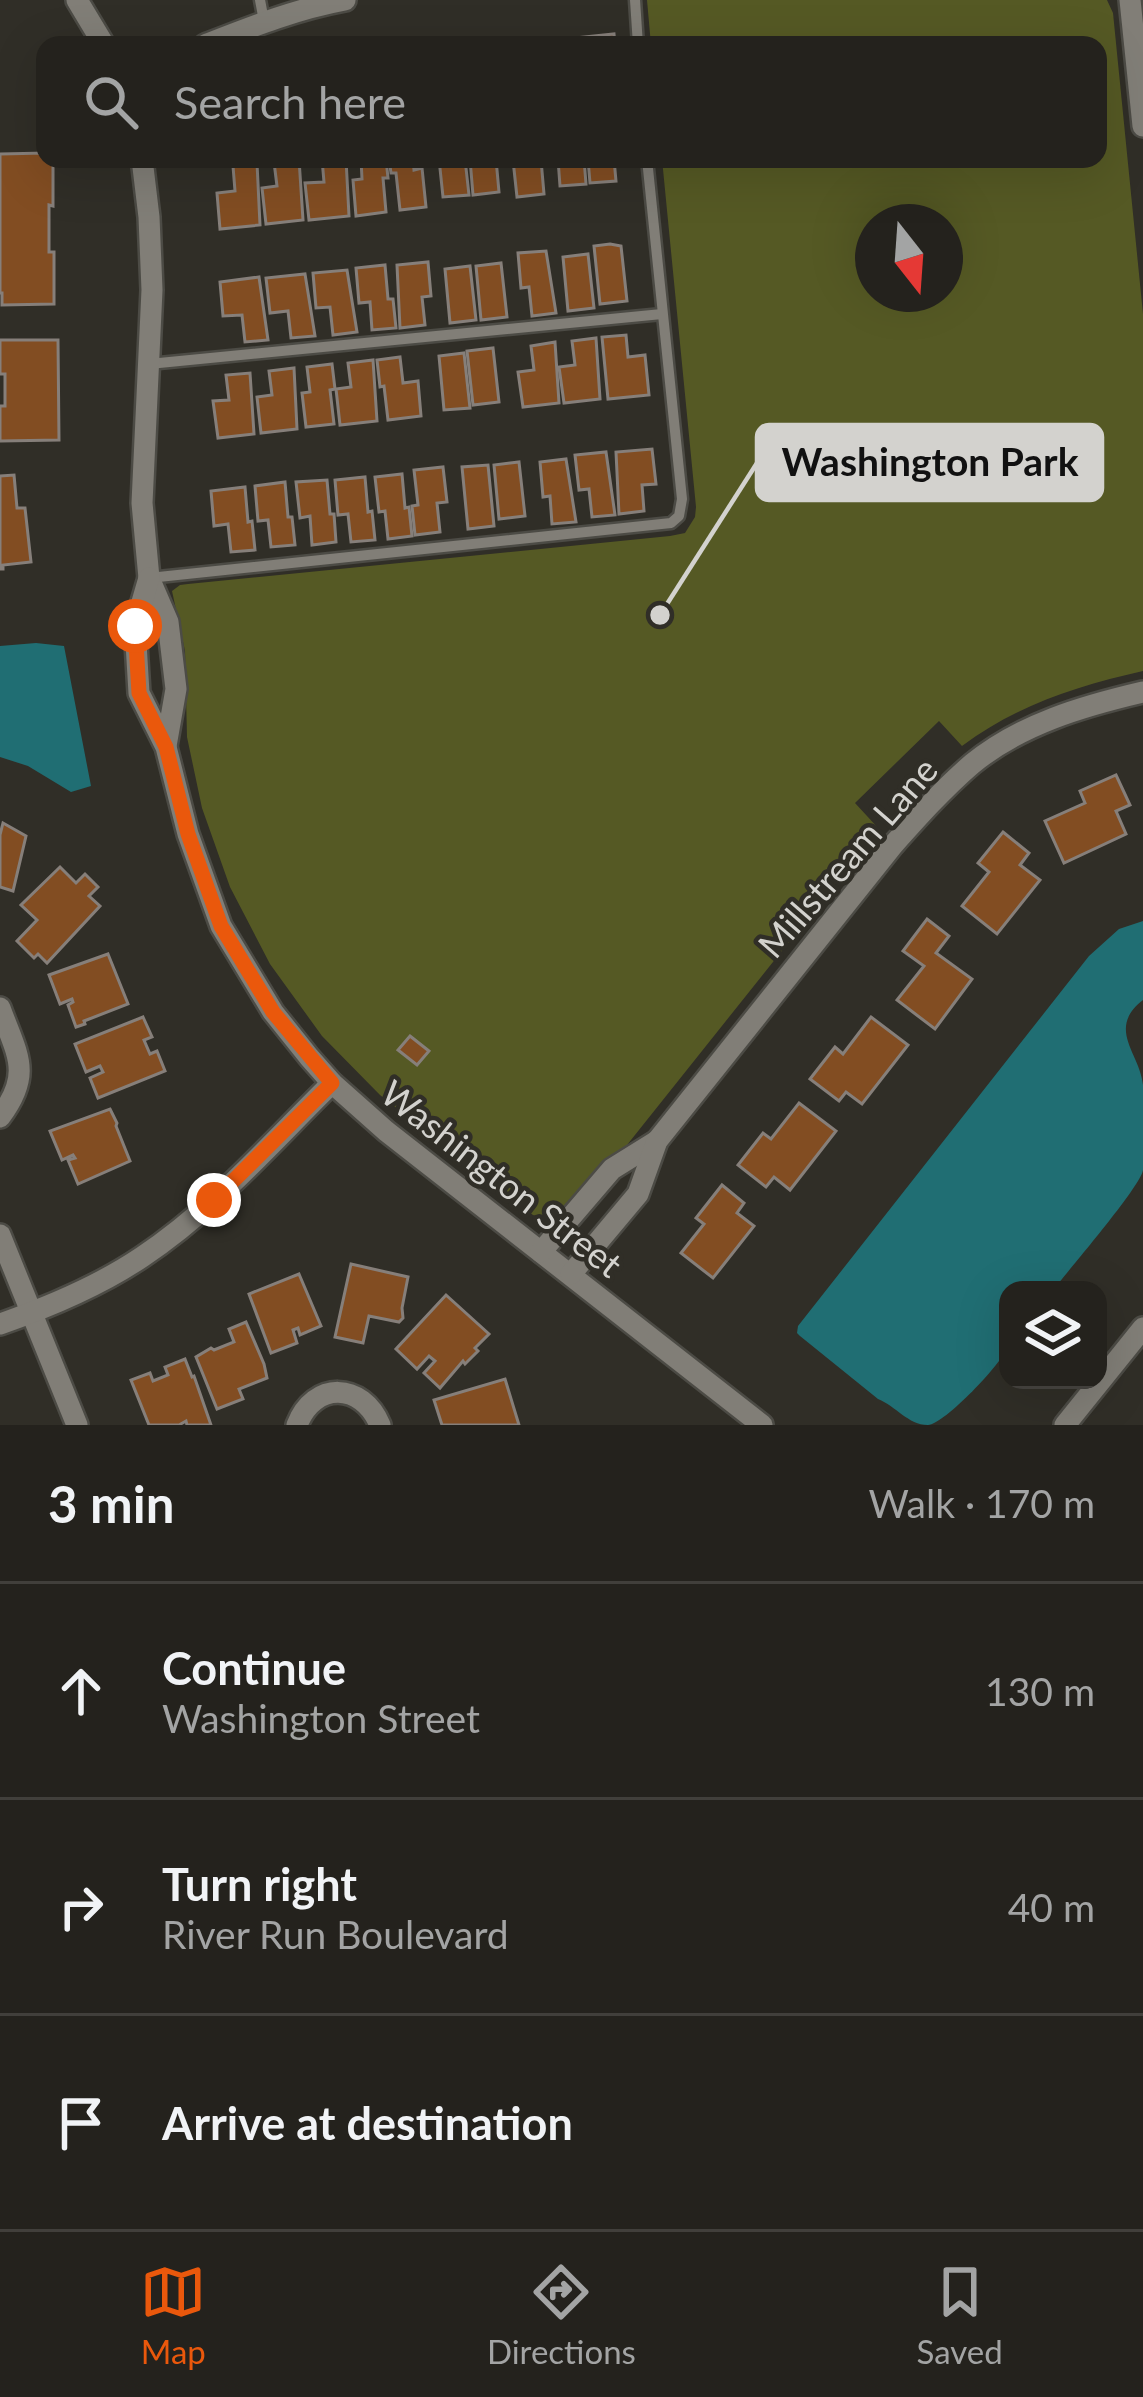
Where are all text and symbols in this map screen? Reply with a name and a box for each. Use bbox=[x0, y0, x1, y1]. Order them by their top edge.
search box bbox=[36, 36, 1107, 168]
icon: search bbox=[78, 69, 144, 135]
text: Search here bbox=[174, 75, 406, 129]
north arrow bbox=[855, 204, 963, 312]
callout: Washington Park bbox=[757, 425, 1102, 500]
text: Washington Park bbox=[782, 438, 1079, 484]
route start bbox=[108, 599, 162, 653]
street label: Millstream Lane bbox=[748, 748, 946, 966]
street label: Washington Street bbox=[373, 1070, 631, 1286]
route end bbox=[187, 1173, 241, 1227]
map controls bbox=[999, 1281, 1107, 1389]
button: layers bbox=[999, 1281, 1107, 1389]
text: 3 min bbox=[48, 1473, 174, 1534]
text: Walk · 170 m bbox=[868, 1480, 1095, 1526]
text: Continue bbox=[162, 1641, 346, 1695]
icon: ahead bbox=[48, 1658, 114, 1724]
text: 130 m bbox=[985, 1668, 1095, 1714]
text: Washington Street bbox=[162, 1695, 480, 1741]
text: Turn right bbox=[162, 1857, 357, 1911]
icon: right bbox=[48, 1874, 114, 1940]
text: 40 m bbox=[1008, 1884, 1095, 1930]
text: River Run Boulevard bbox=[162, 1911, 509, 1957]
icon: arrive bbox=[48, 2090, 114, 2156]
text: Arrive at destination bbox=[162, 2096, 573, 2150]
tab: Map bbox=[140, 2259, 206, 2371]
tab: Directions bbox=[487, 2259, 636, 2371]
tab: Saved bbox=[916, 2259, 1003, 2371]

